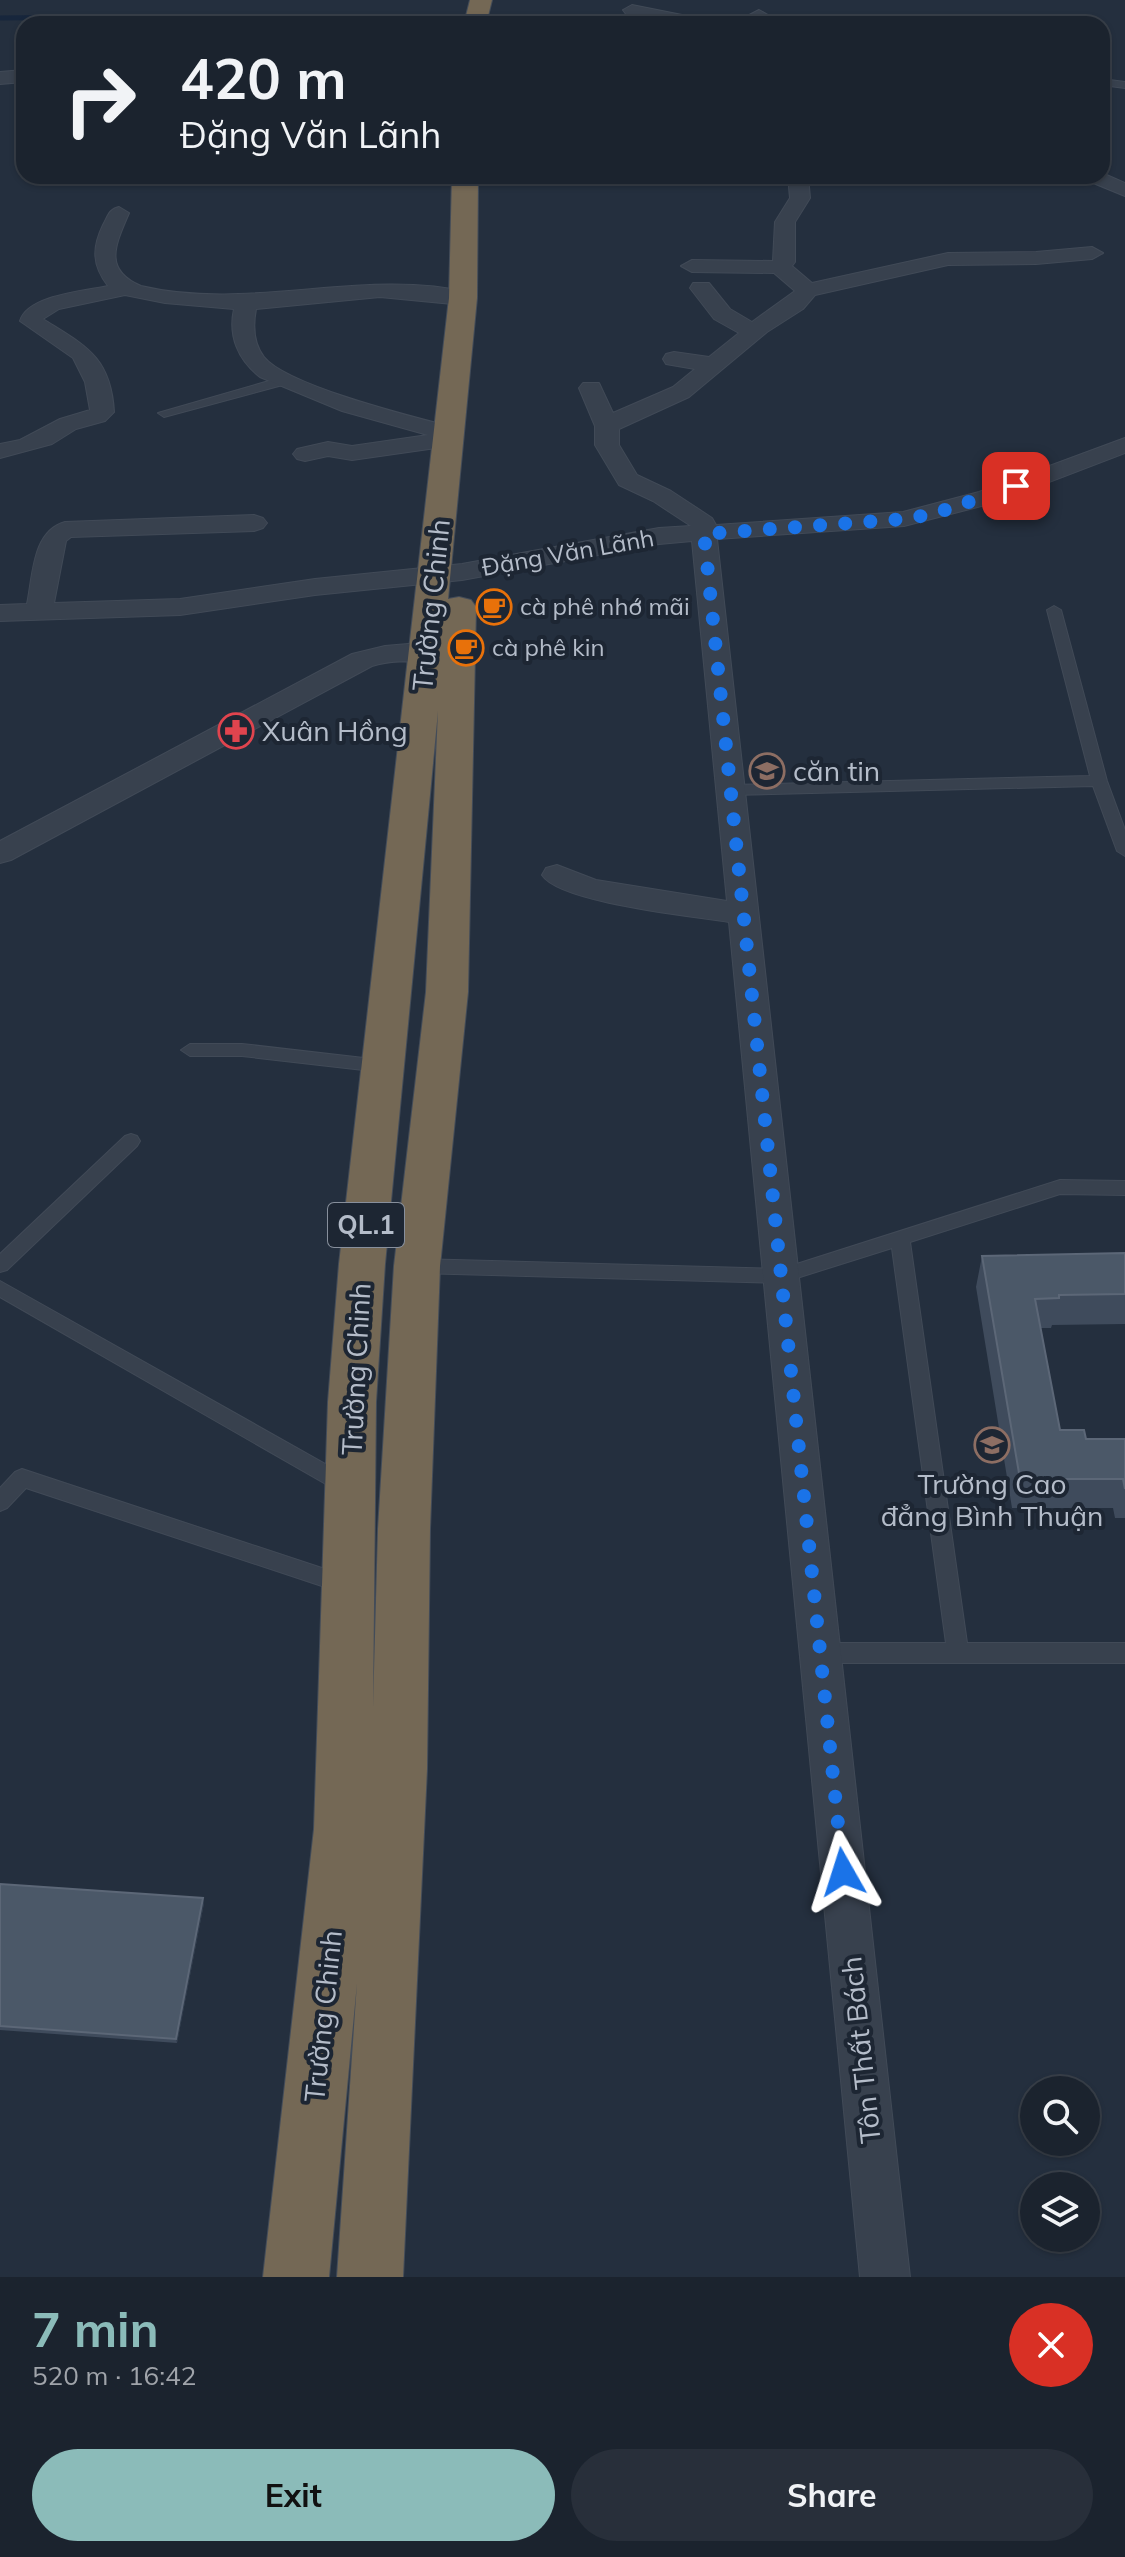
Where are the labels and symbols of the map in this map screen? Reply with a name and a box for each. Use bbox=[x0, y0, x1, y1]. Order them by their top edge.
pin bbox=[982, 452, 1050, 520]
street label: Trường Chinh bbox=[404, 517, 457, 693]
street label: Đặng Văn Lãnh bbox=[479, 522, 656, 582]
cafe icon: cà phê nhớ mãi bbox=[475, 588, 513, 626]
place label: cà phê nhớ mãi bbox=[520, 591, 690, 621]
cafe icon: cà phê kin bbox=[447, 629, 485, 667]
place label: cà phê kin bbox=[492, 632, 604, 662]
pharmacy icon: Xuân Hồng bbox=[217, 712, 255, 750]
place label: Xuân Hồng bbox=[262, 713, 408, 748]
school or university icon: căn tin bbox=[748, 752, 786, 790]
place label: căn tin bbox=[793, 753, 880, 788]
road number: QL.1 bbox=[328, 1203, 404, 1247]
street label: Trường Chinh bbox=[334, 1282, 377, 1456]
school or university icon: Trường Cao đẳng Bình Thuận bbox=[973, 1426, 1011, 1464]
place label: Trường Cao đẳng Bình Thuận bbox=[881, 1466, 1103, 1533]
position arrow bbox=[801, 1830, 885, 1914]
street label: Trường Chinh bbox=[296, 1928, 349, 2104]
street label: Tôn Thất Bách bbox=[833, 1955, 888, 2145]

